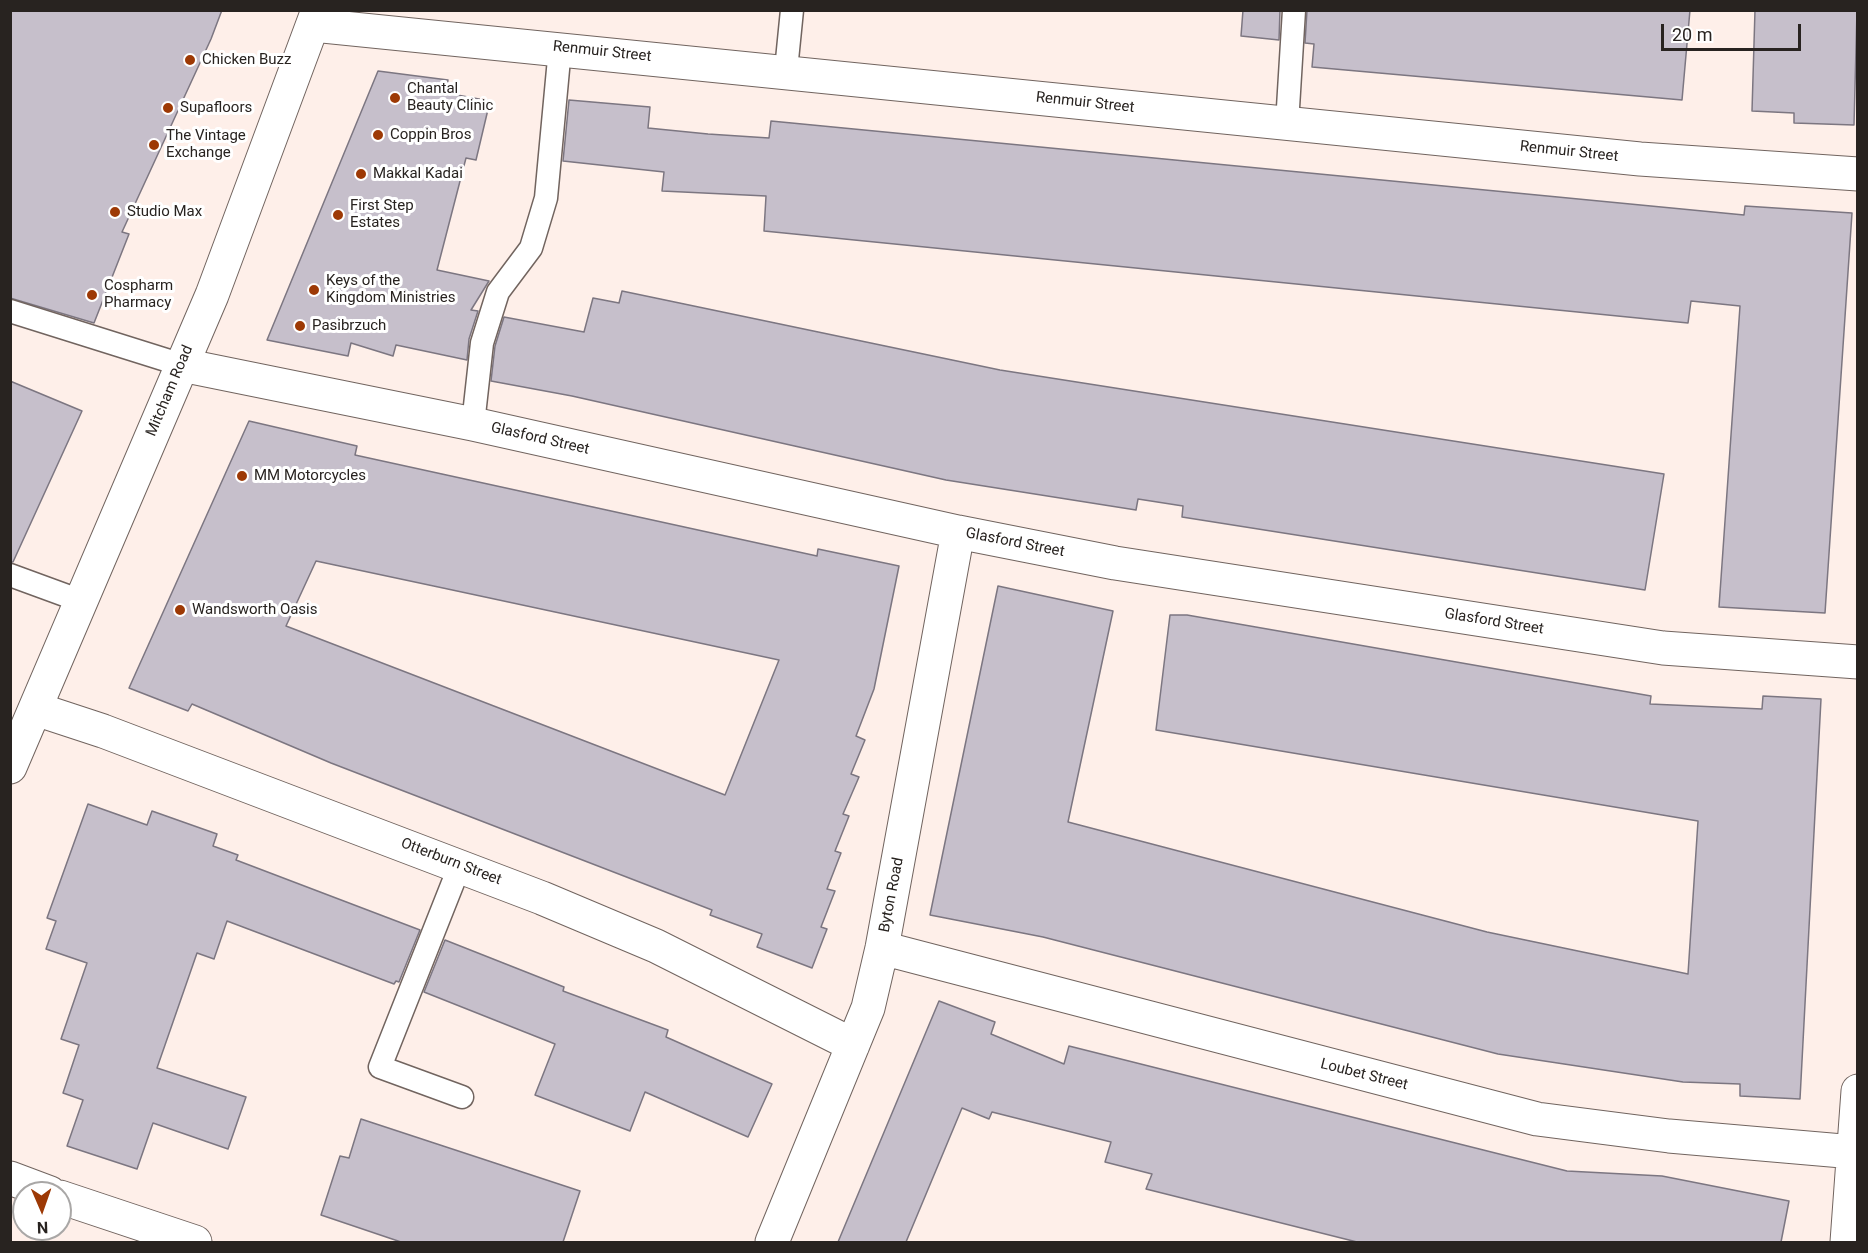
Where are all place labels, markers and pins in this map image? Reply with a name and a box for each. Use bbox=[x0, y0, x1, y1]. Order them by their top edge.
place label: Chicken Buzz bbox=[202, 51, 291, 69]
marker: Chicken Buzz bbox=[183, 53, 197, 67]
place label: Chantal Beauty Clinic bbox=[407, 80, 493, 115]
marker: Chantal Beauty Clinic bbox=[388, 91, 402, 105]
place label: Supafloors bbox=[180, 99, 252, 117]
marker: Supafloors bbox=[161, 101, 175, 115]
place label: Coppin Bros bbox=[390, 126, 471, 144]
place label: The Vintage Exchange bbox=[166, 127, 246, 162]
marker: Coppin Bros bbox=[371, 128, 385, 142]
marker: The Vintage Exchange bbox=[147, 138, 161, 152]
place label: Makkal Kadai bbox=[373, 165, 463, 183]
marker: Makkal Kadai bbox=[354, 167, 368, 181]
place label: First Step Estates bbox=[350, 197, 414, 232]
place label: Studio Max bbox=[127, 203, 202, 221]
marker: Studio Max bbox=[108, 205, 122, 219]
marker: First Step Estates bbox=[331, 208, 345, 222]
place label: Keys of the Kingdom Ministries bbox=[326, 272, 455, 307]
place label: Cospharm Pharmacy bbox=[104, 277, 173, 312]
marker: Keys of the Kingdom Ministries bbox=[307, 283, 321, 297]
marker: Cospharm Pharmacy bbox=[85, 288, 99, 302]
place label: Pasibrzuch bbox=[312, 317, 386, 335]
marker: Pasibrzuch bbox=[293, 319, 307, 333]
place label: MM Motorcycles bbox=[254, 467, 366, 485]
marker: MM Motorcycles bbox=[235, 469, 249, 483]
place label: Wandsworth Oasis bbox=[192, 601, 317, 619]
marker: Wandsworth Oasis bbox=[173, 603, 187, 617]

